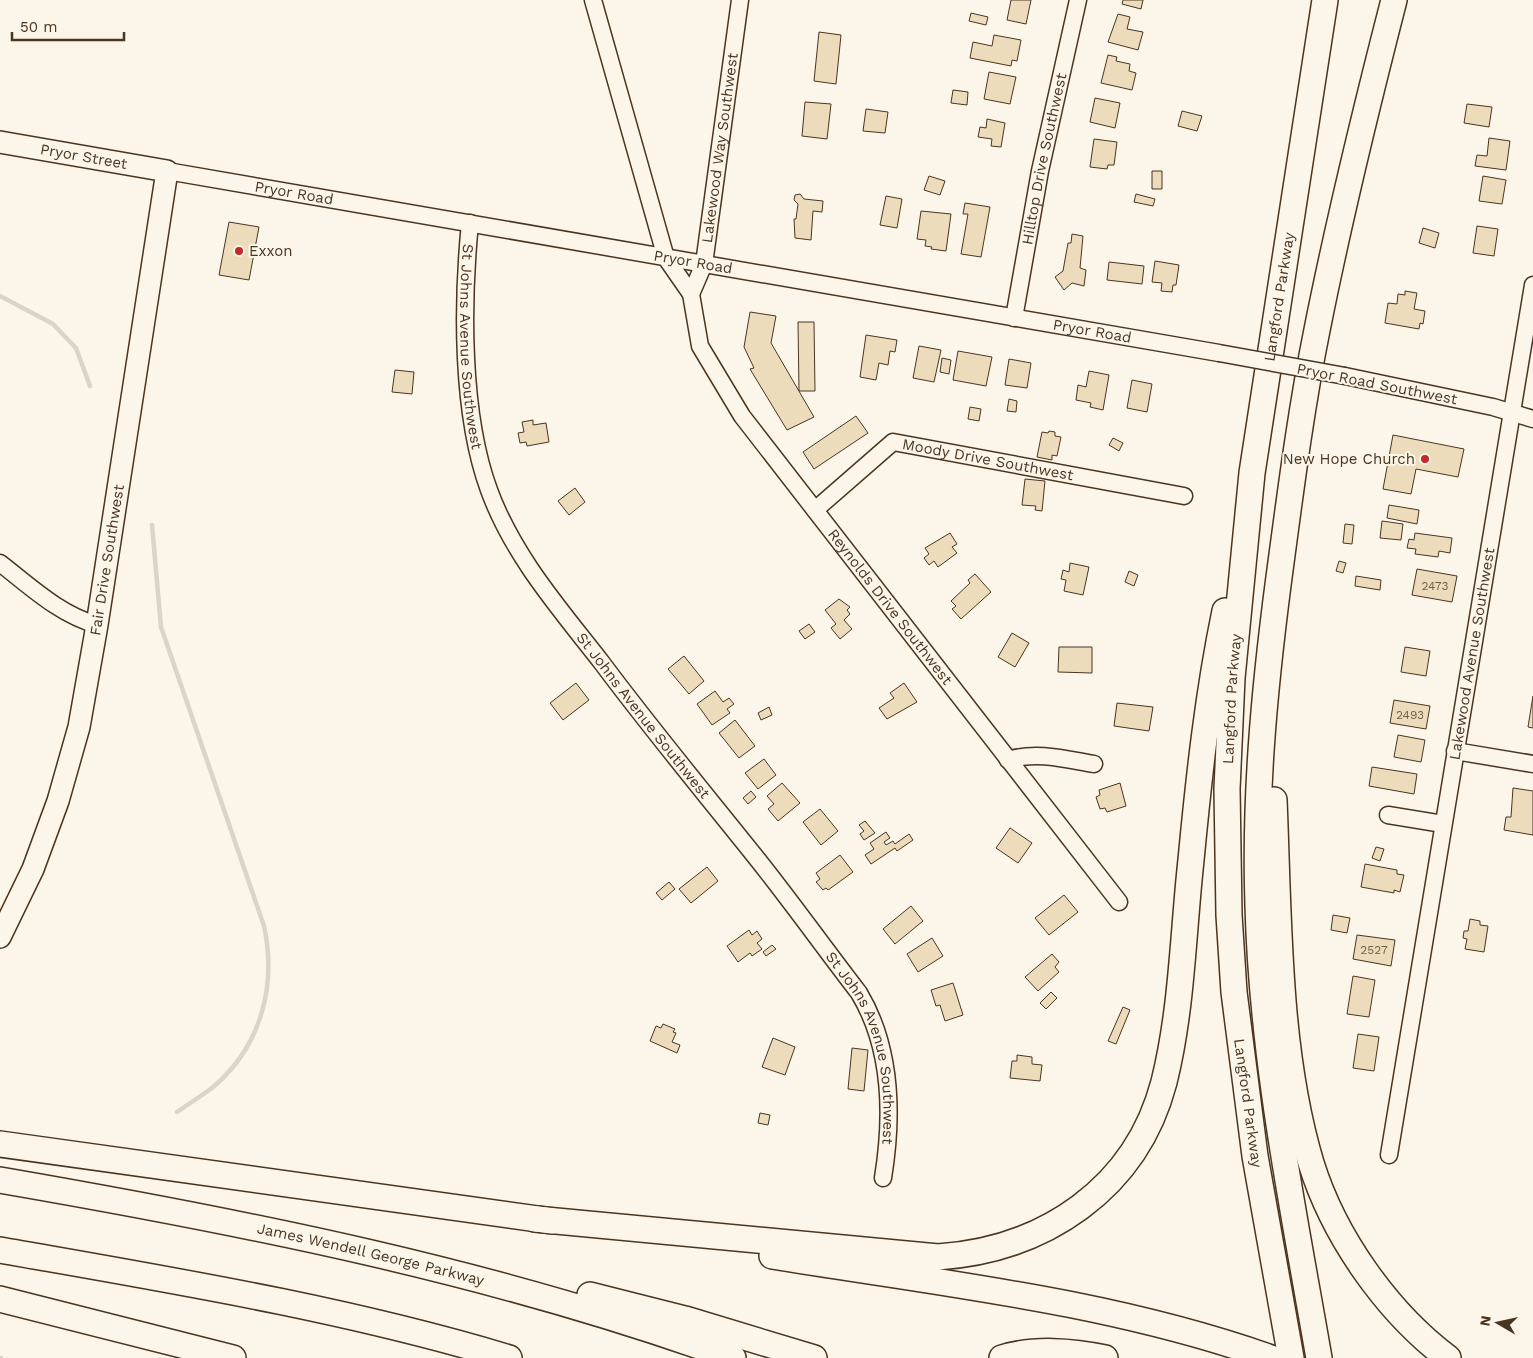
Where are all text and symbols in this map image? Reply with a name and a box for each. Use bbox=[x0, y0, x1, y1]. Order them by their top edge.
scale bar bbox=[12, 10, 125, 42]
text: 50 m bbox=[20, 18, 57, 36]
street label: Lakewood Way Southwest bbox=[698, 51, 742, 244]
street label: Hilltop Drive Southwest bbox=[1018, 71, 1071, 246]
street label: Pryor Street bbox=[39, 140, 129, 173]
street label: Pryor Road bbox=[253, 177, 335, 209]
street label: Langford Parkway bbox=[1260, 231, 1298, 363]
place label: Exxon bbox=[249, 242, 293, 260]
street label: St Johns Avenue Southwest bbox=[456, 243, 486, 452]
marker: Exxon bbox=[233, 245, 245, 257]
street label: Pryor Road bbox=[652, 246, 734, 278]
street label: Pryor Road bbox=[1051, 315, 1133, 347]
street label: Pryor Road Southwest bbox=[1295, 360, 1459, 409]
street label: Moody Drive Southwest bbox=[901, 435, 1076, 484]
place label: New Hope Church bbox=[1283, 450, 1415, 468]
marker: New Hope Church bbox=[1419, 453, 1431, 465]
street label: Fair Drive Southwest bbox=[86, 483, 128, 637]
street label: Reynolds Drive Southwest bbox=[824, 526, 957, 689]
street label: Lakewood Avenue Southwest bbox=[1446, 545, 1499, 761]
house number: 2473 bbox=[1421, 579, 1449, 593]
street label: St Johns Avenue Southwest bbox=[573, 629, 714, 803]
street label: Langford Parkway bbox=[1219, 633, 1245, 764]
house number: 2493 bbox=[1396, 708, 1424, 722]
house number: 2527 bbox=[1360, 943, 1388, 957]
street label: St Johns Avenue Southwest bbox=[822, 948, 898, 1146]
street label: Langford Parkway bbox=[1230, 1037, 1266, 1169]
street label: James Wendell George Parkway bbox=[255, 1219, 486, 1290]
north arrow bbox=[1473, 1298, 1523, 1348]
text: N bbox=[1476, 1315, 1494, 1327]

